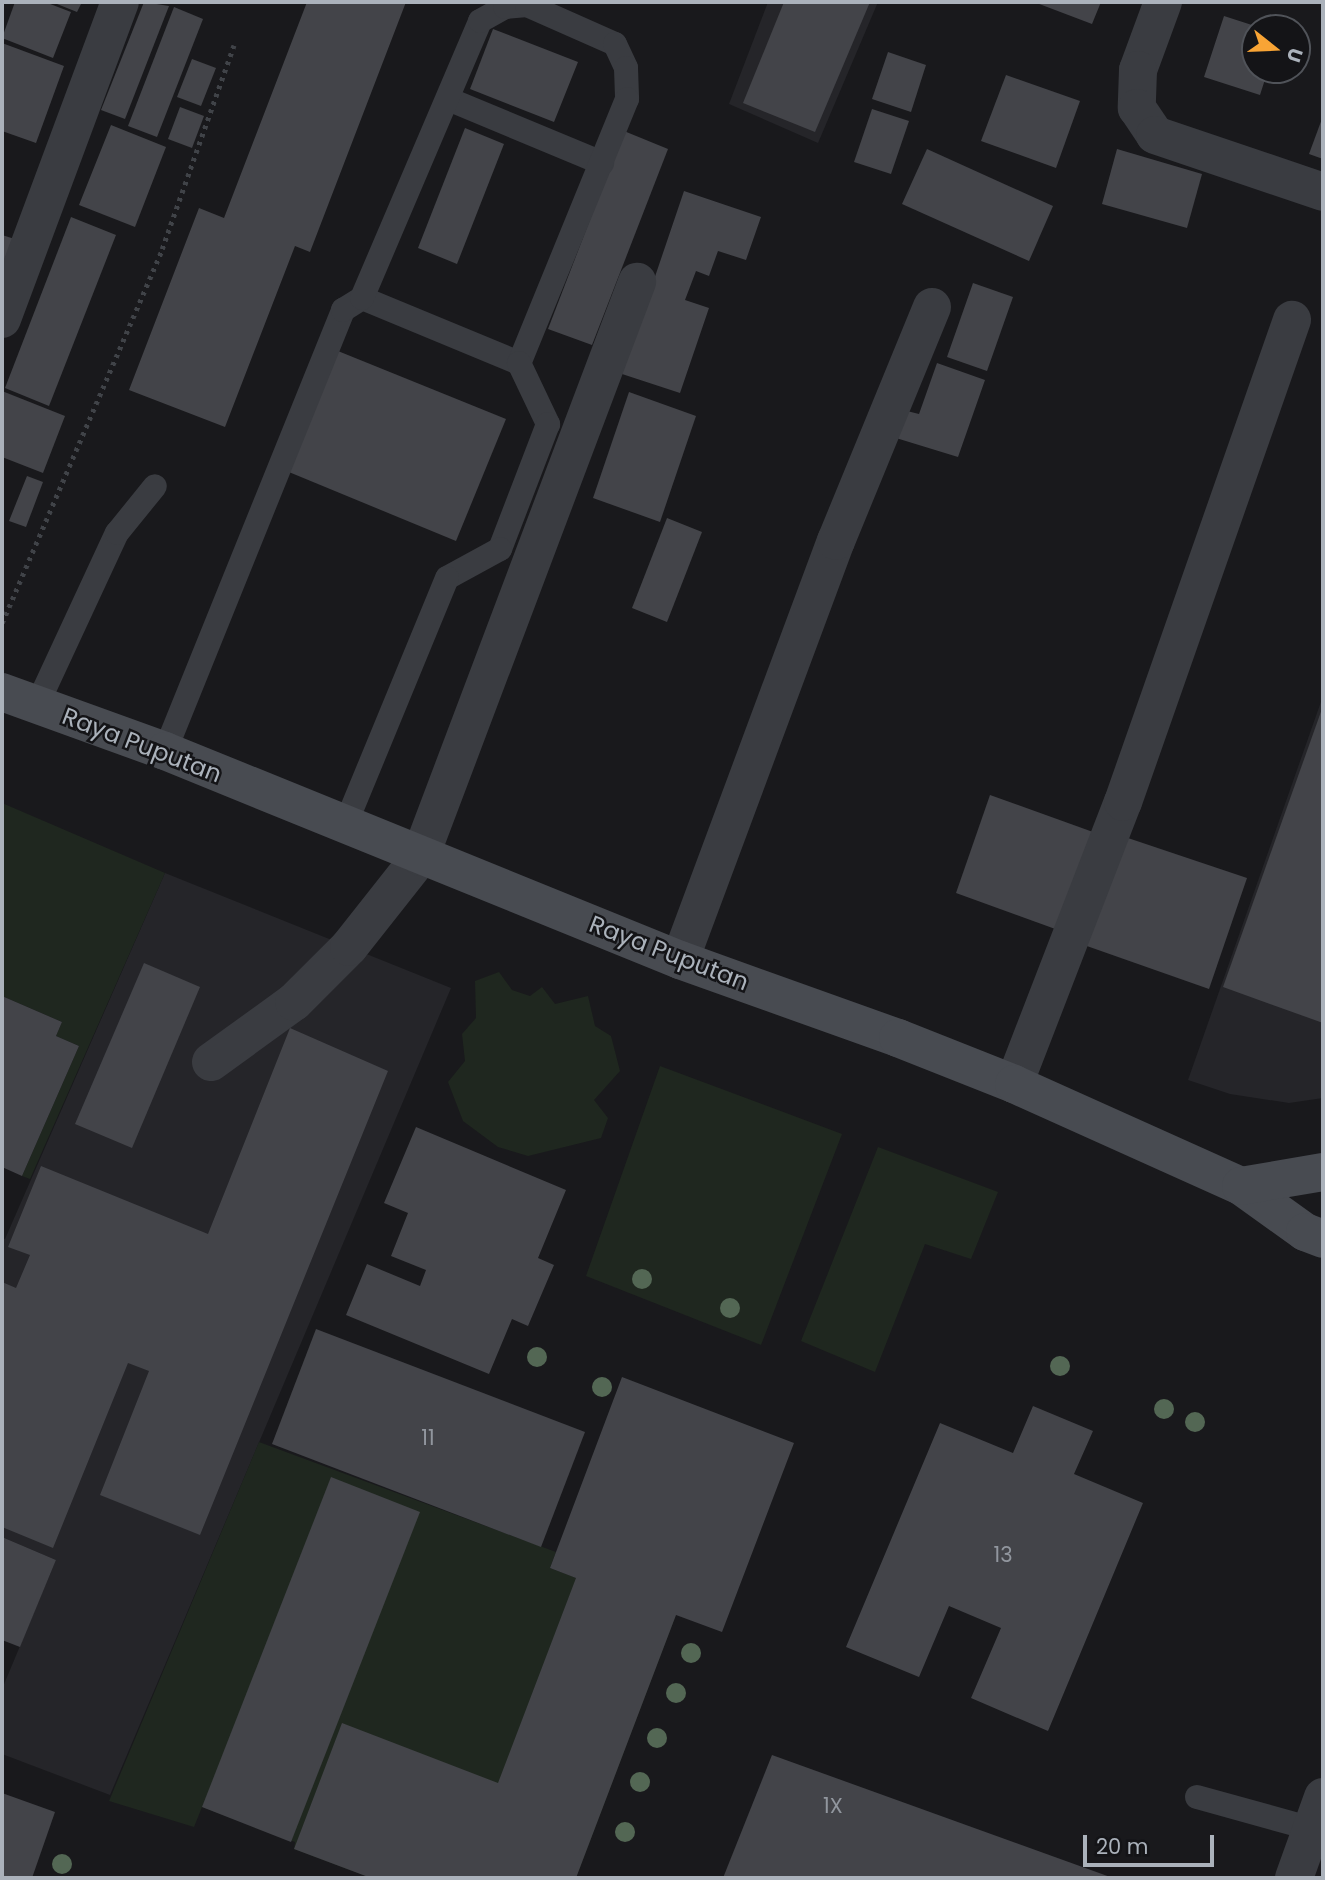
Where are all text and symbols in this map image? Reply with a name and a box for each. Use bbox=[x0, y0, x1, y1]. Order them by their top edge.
north arrow bbox=[1241, 14, 1311, 84]
text: U bbox=[1280, 44, 1309, 66]
street label: Raya Puputan bbox=[58, 701, 226, 789]
street label: Raya Puputan bbox=[585, 909, 753, 997]
house number: 11 bbox=[421, 1425, 435, 1451]
house number: 13 bbox=[993, 1542, 1013, 1568]
house number: 1X bbox=[823, 1793, 843, 1819]
scale bar bbox=[1087, 1820, 1218, 1864]
text: 20 m bbox=[1096, 1832, 1149, 1861]

